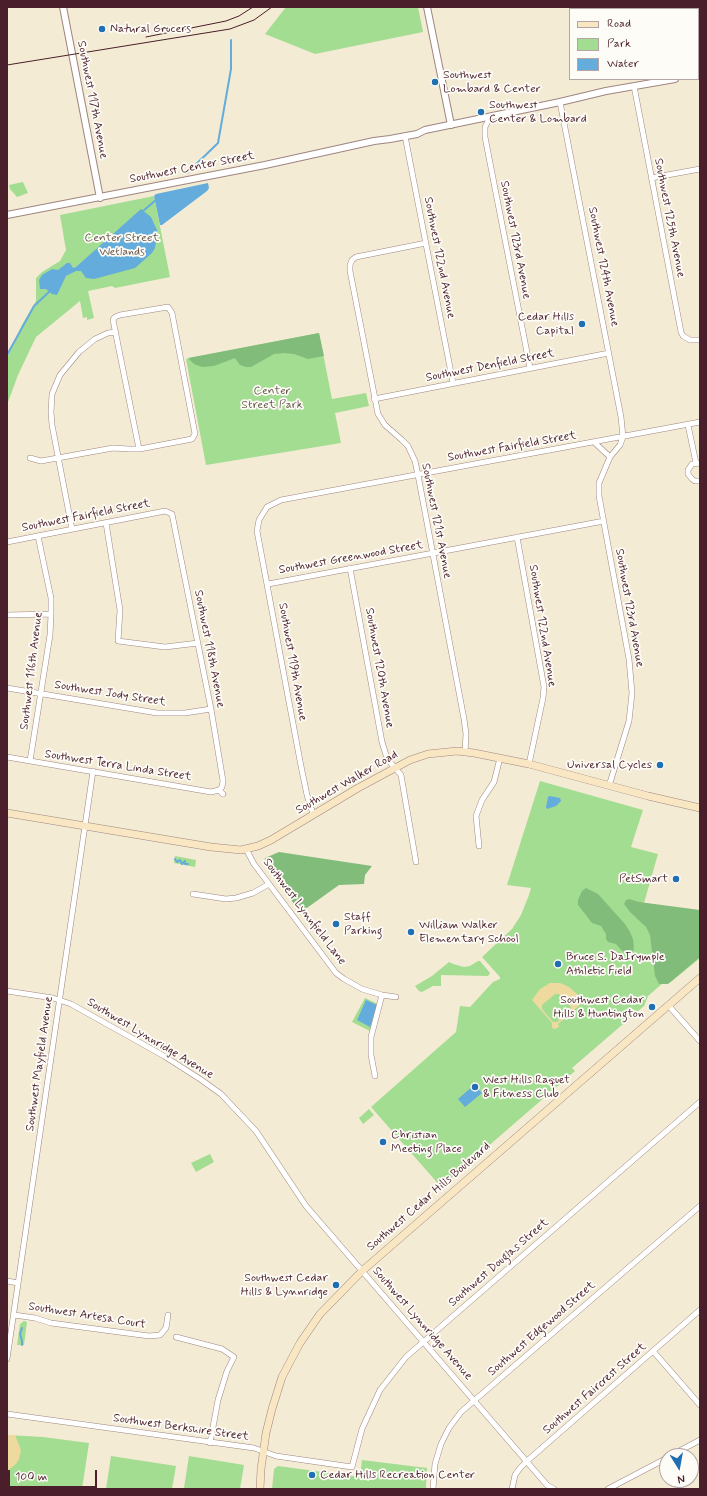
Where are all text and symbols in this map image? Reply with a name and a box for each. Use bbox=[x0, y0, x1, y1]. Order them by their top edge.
legend bbox=[569, 8, 699, 80]
text: Road bbox=[607, 16, 631, 32]
place label: Natural Grocers bbox=[110, 22, 191, 36]
marker: Natural Grocers bbox=[97, 24, 107, 34]
text: Park bbox=[607, 36, 631, 52]
street label: Southwest 117th Avenue bbox=[73, 40, 111, 160]
text: Water bbox=[607, 56, 639, 72]
place label: Southwest Lombard & Center bbox=[443, 68, 541, 96]
marker: Southwest Lombard & Center bbox=[430, 77, 440, 87]
place label: Southwest Center & Lombard bbox=[489, 98, 587, 126]
marker: Southwest Center & Lombard bbox=[476, 107, 486, 117]
street label: Southwest Center Street bbox=[128, 149, 256, 187]
street label: Southwest 125th Avenue bbox=[650, 157, 688, 279]
street label: Southwest 123rd Avenue bbox=[496, 180, 534, 300]
street label: Southwest 122nd Avenue bbox=[420, 196, 458, 320]
street label: Southwest 124th Avenue bbox=[584, 206, 622, 328]
park label: Center Street Wetlands bbox=[85, 231, 159, 259]
place label: Cedar Hills Capital bbox=[518, 310, 574, 338]
marker: Cedar Hills Capital bbox=[577, 319, 587, 329]
street label: Southwest Denfield Street bbox=[425, 346, 555, 386]
park label: Center Street Park bbox=[241, 384, 303, 412]
street label: Southwest Fairfield Street bbox=[447, 429, 577, 465]
street label: Southwest 121st Avenue bbox=[418, 462, 454, 580]
street label: Southwest Fairfield Street bbox=[21, 496, 151, 536]
street label: Southwest Greenwood Street bbox=[278, 538, 424, 578]
street label: Southwest 123rd Avenue bbox=[611, 548, 647, 668]
street label: Southwest 122nd Avenue bbox=[525, 564, 559, 688]
street label: Southwest 118th Avenue bbox=[191, 589, 227, 709]
street label: Southwest 119th Avenue bbox=[275, 602, 309, 722]
street label: Southwest 120th Avenue bbox=[361, 607, 397, 729]
street label: Southwest 116th Avenue bbox=[18, 611, 46, 731]
street label: Southwest Jody Street bbox=[53, 678, 167, 710]
street label: Southwest Terra Linda Street bbox=[44, 747, 192, 785]
street label: Southwest Walker Road bbox=[293, 748, 401, 818]
place label: Universal Cycles bbox=[567, 758, 652, 772]
marker: Universal Cycles bbox=[655, 760, 665, 770]
street label: Southwest Lynnfield Lane bbox=[259, 856, 349, 968]
place label: PetSmart bbox=[619, 872, 668, 886]
marker: PetSmart bbox=[671, 874, 681, 884]
place label: Staff Parking bbox=[344, 910, 382, 938]
place label: William Walker Elementary School bbox=[419, 918, 519, 946]
marker: Staff Parking bbox=[331, 919, 341, 929]
marker: William Walker Elementary School bbox=[406, 927, 416, 937]
place label: Bruce S. DaIrymple Athletic Field bbox=[566, 950, 665, 978]
marker: Bruce S. DaIrymple Athletic Field bbox=[553, 959, 563, 969]
place label: Southwest Cedar Hills & Huntington bbox=[553, 993, 644, 1021]
street label: Southwest Lynnridge Avenue bbox=[84, 995, 216, 1083]
street label: Southwest Mayfield Avenue bbox=[23, 996, 57, 1132]
marker: Southwest Cedar Hills & Huntington bbox=[647, 1002, 657, 1012]
place label: West Hills Raquet & Fitness Club bbox=[483, 1073, 570, 1101]
marker: West Hills Raquet & Fitness Club bbox=[470, 1082, 480, 1092]
place label: Christian Meeting Place bbox=[391, 1128, 462, 1156]
marker: Christian Meeting Place bbox=[378, 1137, 388, 1147]
street label: Southwest Cedar Hills Boulevard bbox=[364, 1139, 494, 1255]
street label: Southwest Douglas Street bbox=[446, 1216, 552, 1310]
street label: Southwest Lynnridge Avenue bbox=[369, 1264, 475, 1384]
place label: Southwest Cedar Hills & Lynnridge bbox=[241, 1271, 328, 1299]
street label: Southwest Edgewood Street bbox=[485, 1279, 599, 1379]
marker: Southwest Cedar Hills & Lynnridge bbox=[331, 1280, 341, 1290]
street label: Southwest Artesa Court bbox=[27, 1300, 147, 1332]
street label: Southwest Faircrest Street bbox=[540, 1340, 650, 1438]
street label: Southwest Berkshire Street bbox=[112, 1411, 250, 1445]
north arrow bbox=[659, 1448, 699, 1488]
scale bar bbox=[10, 1462, 99, 1488]
place label: Cedar Hills Recreation Center bbox=[320, 1468, 475, 1482]
text: 100 m bbox=[15, 1469, 47, 1485]
marker: Cedar Hills Recreation Center bbox=[307, 1470, 317, 1480]
text: N bbox=[676, 1471, 686, 1486]

